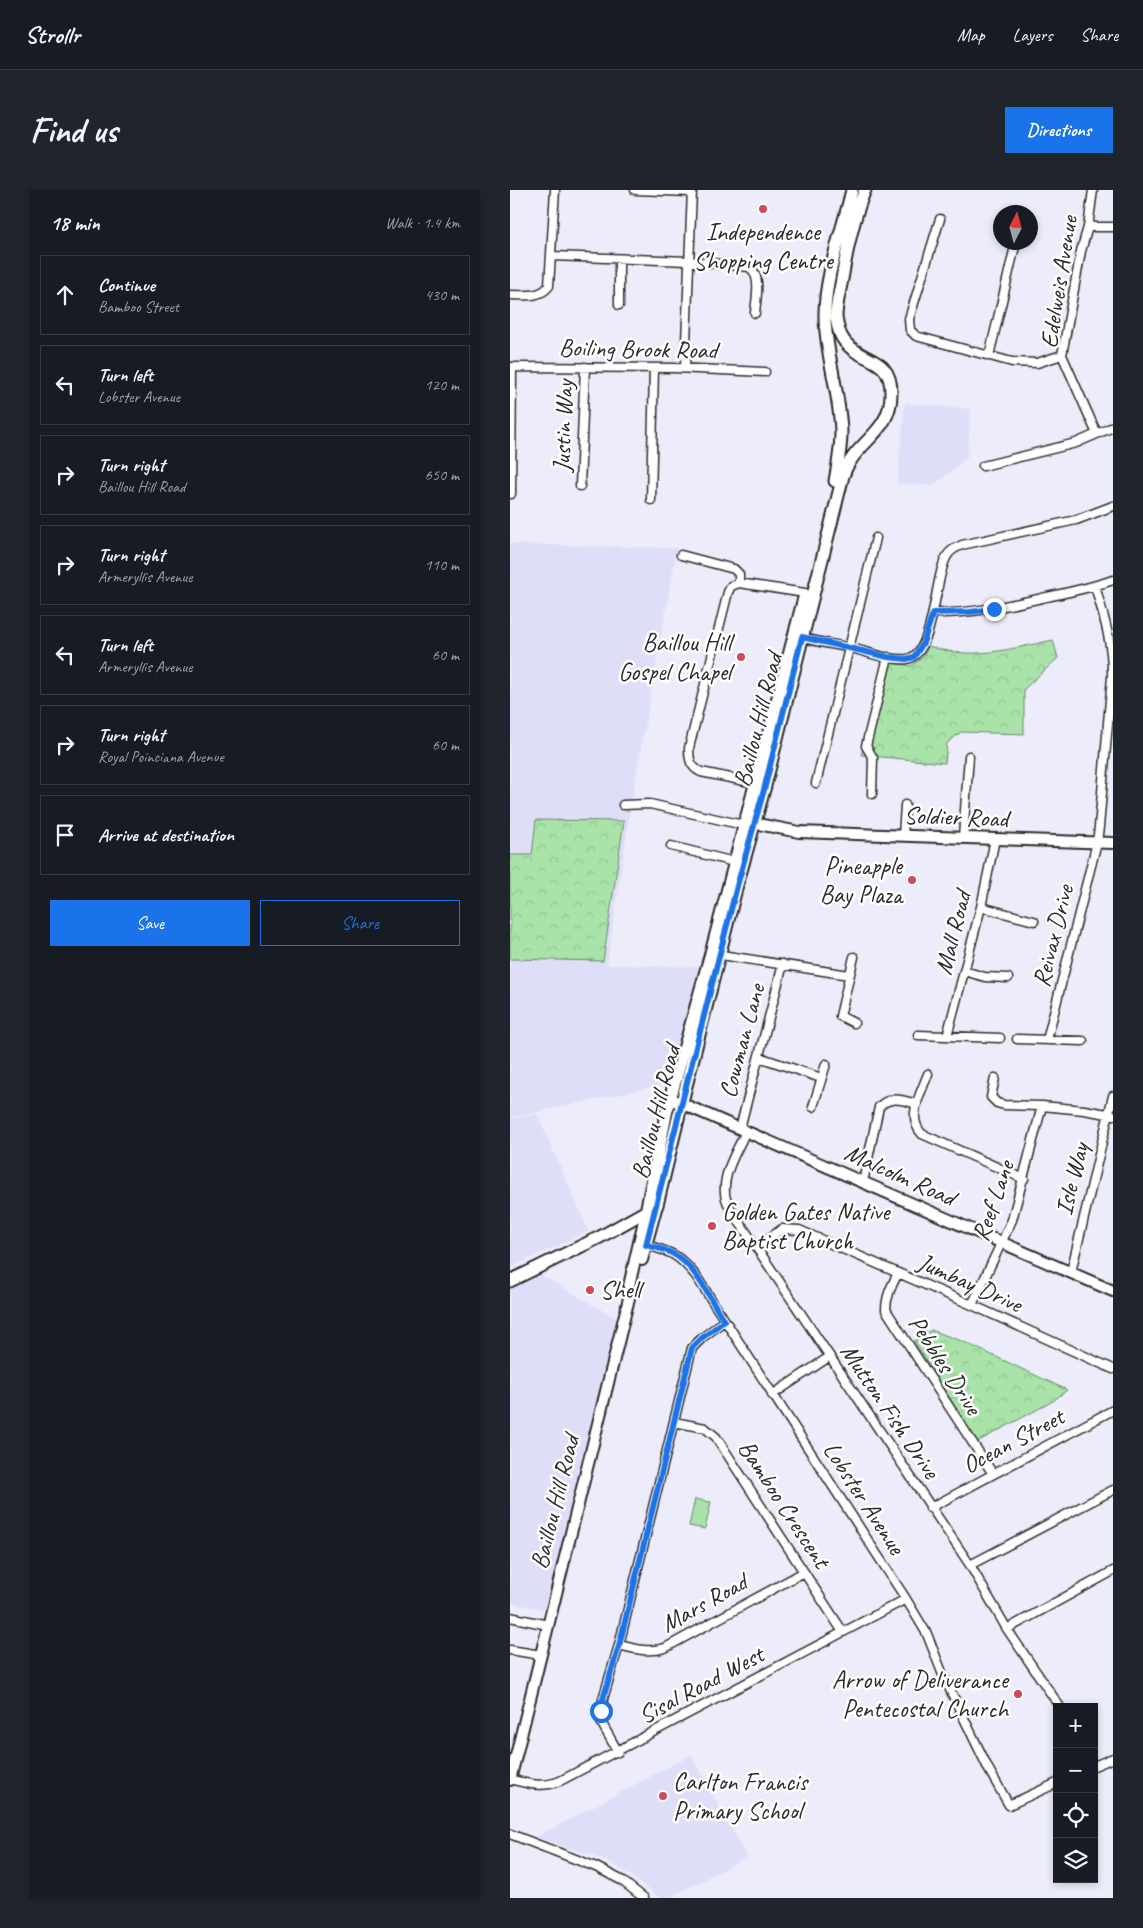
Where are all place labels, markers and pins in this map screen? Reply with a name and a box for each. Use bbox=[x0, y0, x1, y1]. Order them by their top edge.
marker: Independence Shopping Centre bbox=[757, 203, 769, 215]
place label: Independence Shopping Centre bbox=[693, 216, 835, 277]
place label: Baillou Hill Gospel Chapel bbox=[618, 627, 736, 688]
marker: Baillou Hill Gospel Chapel bbox=[735, 651, 747, 663]
place label: Pineapple Bay Plaza bbox=[820, 850, 905, 911]
marker: Pineapple Bay Plaza bbox=[906, 874, 918, 886]
place label: Golden Gates Native Baptist Church bbox=[722, 1196, 891, 1257]
marker: Golden Gates Native Baptist Church bbox=[706, 1220, 718, 1232]
place label: Shell bbox=[600, 1274, 646, 1306]
marker: Shell bbox=[584, 1284, 596, 1296]
place label: Arrow of Deliverance Pentecostal Church bbox=[832, 1664, 1010, 1725]
marker: Arrow of Deliverance Pentecostal Church bbox=[1012, 1688, 1024, 1700]
place label: Carlton Francis Primary School bbox=[673, 1766, 810, 1827]
marker: Carlton Francis Primary School bbox=[657, 1790, 669, 1802]

